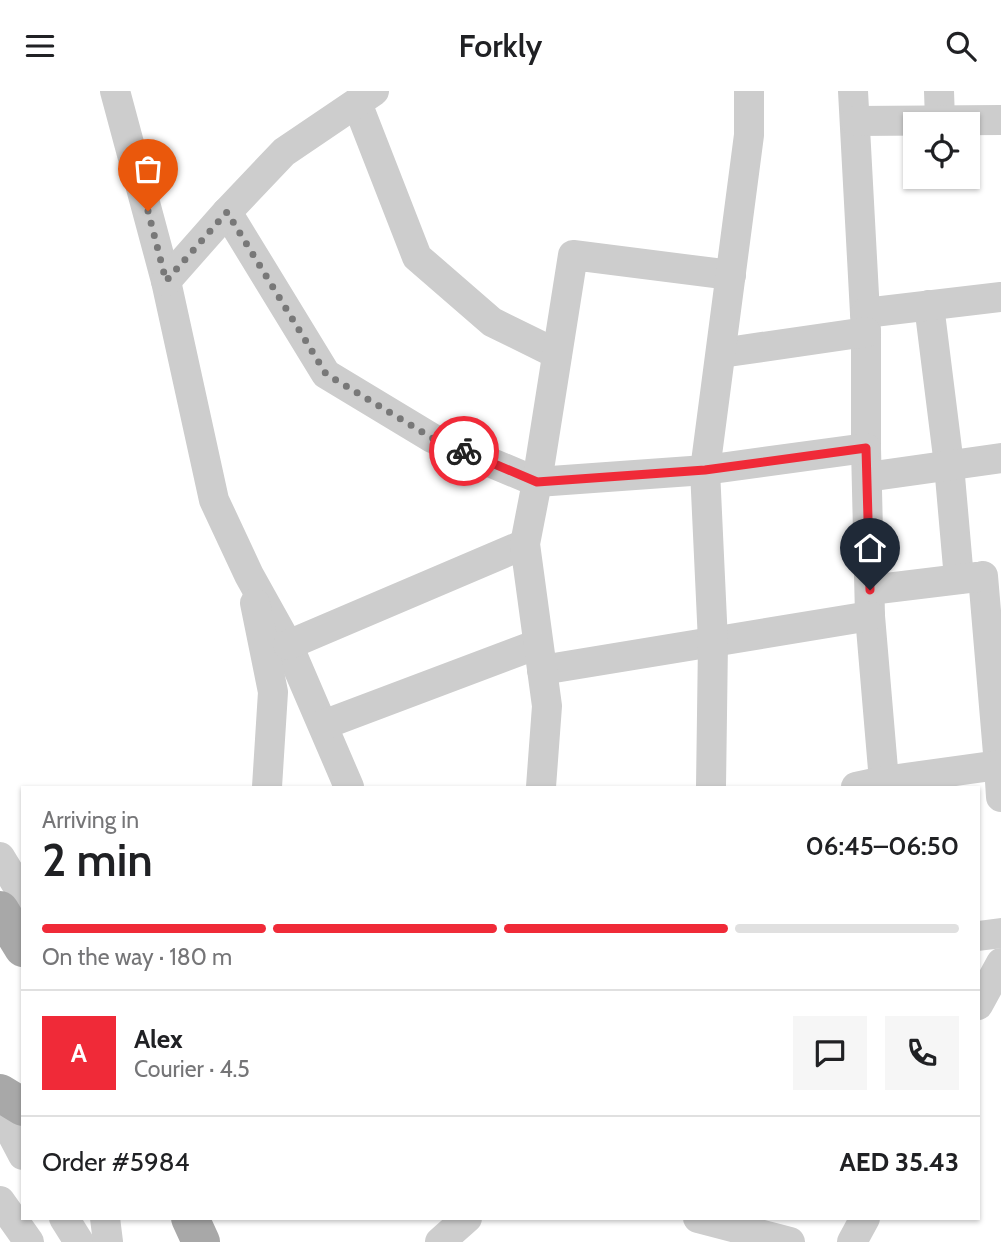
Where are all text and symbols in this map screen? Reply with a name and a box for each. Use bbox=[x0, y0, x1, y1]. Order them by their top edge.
text: Forkly bbox=[459, 26, 542, 65]
icon: menu bbox=[21, 27, 59, 65]
icon: search bbox=[942, 27, 980, 65]
map controls bbox=[903, 112, 980, 189]
button: locate bbox=[903, 112, 980, 189]
pin bbox=[118, 139, 178, 211]
icon: bag bbox=[129, 150, 167, 188]
courier bbox=[429, 416, 499, 486]
icon: bike bbox=[445, 432, 483, 470]
pin bbox=[840, 518, 900, 590]
icon: home bbox=[851, 529, 889, 567]
text: Arriving in bbox=[42, 806, 139, 834]
text: 06:45–06:50 bbox=[806, 830, 959, 862]
text: 2 min bbox=[42, 832, 153, 888]
text: On the way · 180 m bbox=[42, 943, 232, 971]
button: chat bbox=[793, 1016, 867, 1090]
button: phone bbox=[885, 1016, 959, 1090]
text: Alex bbox=[134, 1023, 183, 1055]
text: A bbox=[71, 1037, 87, 1069]
text: Courier · 4.5 bbox=[134, 1055, 250, 1083]
text: Order #5984 bbox=[42, 1146, 189, 1178]
text: AED 35.43 bbox=[840, 1146, 959, 1178]

